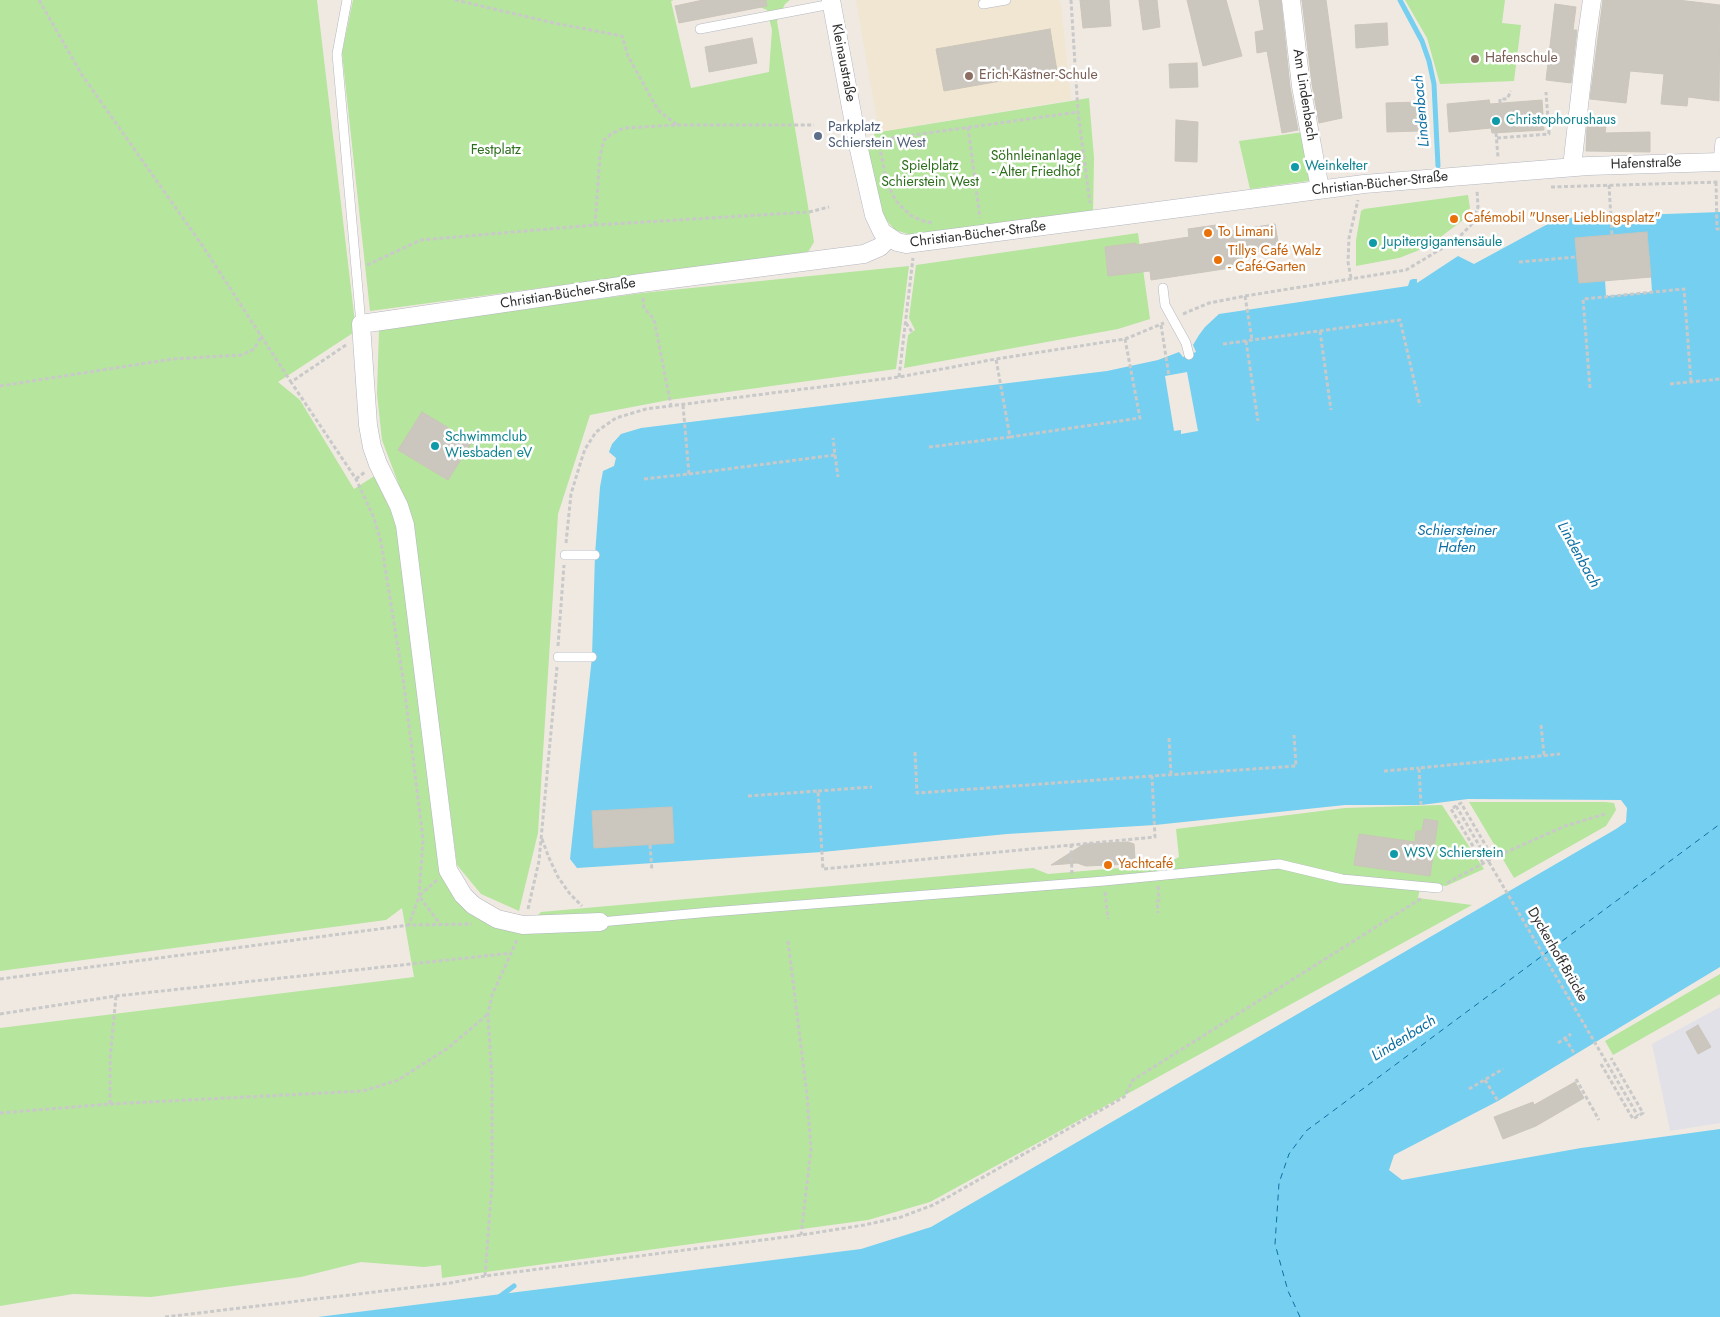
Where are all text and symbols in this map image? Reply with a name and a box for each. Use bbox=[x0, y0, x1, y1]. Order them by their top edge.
street label: Kleinaustraße bbox=[827, 23, 859, 103]
street label: Am Lindenbach bbox=[1288, 48, 1320, 142]
place label: Hafenschule bbox=[1485, 51, 1558, 67]
marker: Hafenschule bbox=[1469, 53, 1481, 65]
place label: Erich-Kästner-Schule bbox=[979, 68, 1098, 84]
marker: Erich-Kästner-Schule bbox=[963, 70, 975, 82]
water label: Lindenbach bbox=[1410, 74, 1434, 148]
place label: Christophorushaus bbox=[1506, 113, 1616, 129]
marker: Christophorushaus bbox=[1490, 115, 1502, 127]
place label: Parkplatz Schierstein West bbox=[828, 120, 926, 152]
marker: Parkplatz Schierstein West bbox=[812, 130, 824, 142]
park label: Festplatz bbox=[471, 143, 521, 159]
park label: Söhnleinanlage - Alter Friedhof bbox=[991, 149, 1081, 182]
street label: Hafenstraße bbox=[1610, 154, 1682, 174]
park label: Spielplatz Schierstein West bbox=[881, 159, 979, 192]
place label: Weinkelter bbox=[1305, 159, 1368, 175]
marker: Weinkelter bbox=[1289, 161, 1301, 173]
street label: Christian-Bücher-Straße bbox=[1311, 168, 1449, 200]
place label: Cafémobil "Unser Lieblingsplatz" bbox=[1464, 211, 1661, 227]
marker: Cafémobil "Unser Lieblingsplatz" bbox=[1448, 213, 1460, 225]
street label: Christian-Bücher-Straße bbox=[909, 218, 1047, 252]
place label: To Limani bbox=[1218, 225, 1274, 241]
marker: To Limani bbox=[1202, 227, 1214, 239]
place label: Jupitergigantensäule bbox=[1383, 235, 1502, 251]
marker: Jupitergigantensäule bbox=[1367, 237, 1379, 249]
place label: Tillys Café Walz - Café-Garten bbox=[1228, 244, 1321, 276]
marker: Tillys Café Walz - Café-Garten bbox=[1212, 254, 1224, 266]
street label: Christian-Bücher-Straße bbox=[499, 275, 637, 313]
place label: Schwimmclub Wiesbaden eV bbox=[445, 430, 532, 462]
marker: Schwimmclub Wiesbaden eV bbox=[429, 440, 441, 452]
water label: Lindenbach bbox=[1553, 519, 1603, 591]
water label: Schiersteiner Hafen bbox=[1417, 522, 1497, 557]
place label: WSV Schierstein bbox=[1404, 846, 1504, 862]
marker: WSV Schierstein bbox=[1388, 848, 1400, 860]
place label: Yachtcafé bbox=[1118, 857, 1173, 873]
marker: Yachtcafé bbox=[1102, 859, 1114, 871]
street label: Dyckerhoff-Brücke bbox=[1523, 905, 1591, 1005]
water label: Lindenbach bbox=[1368, 1012, 1440, 1066]

